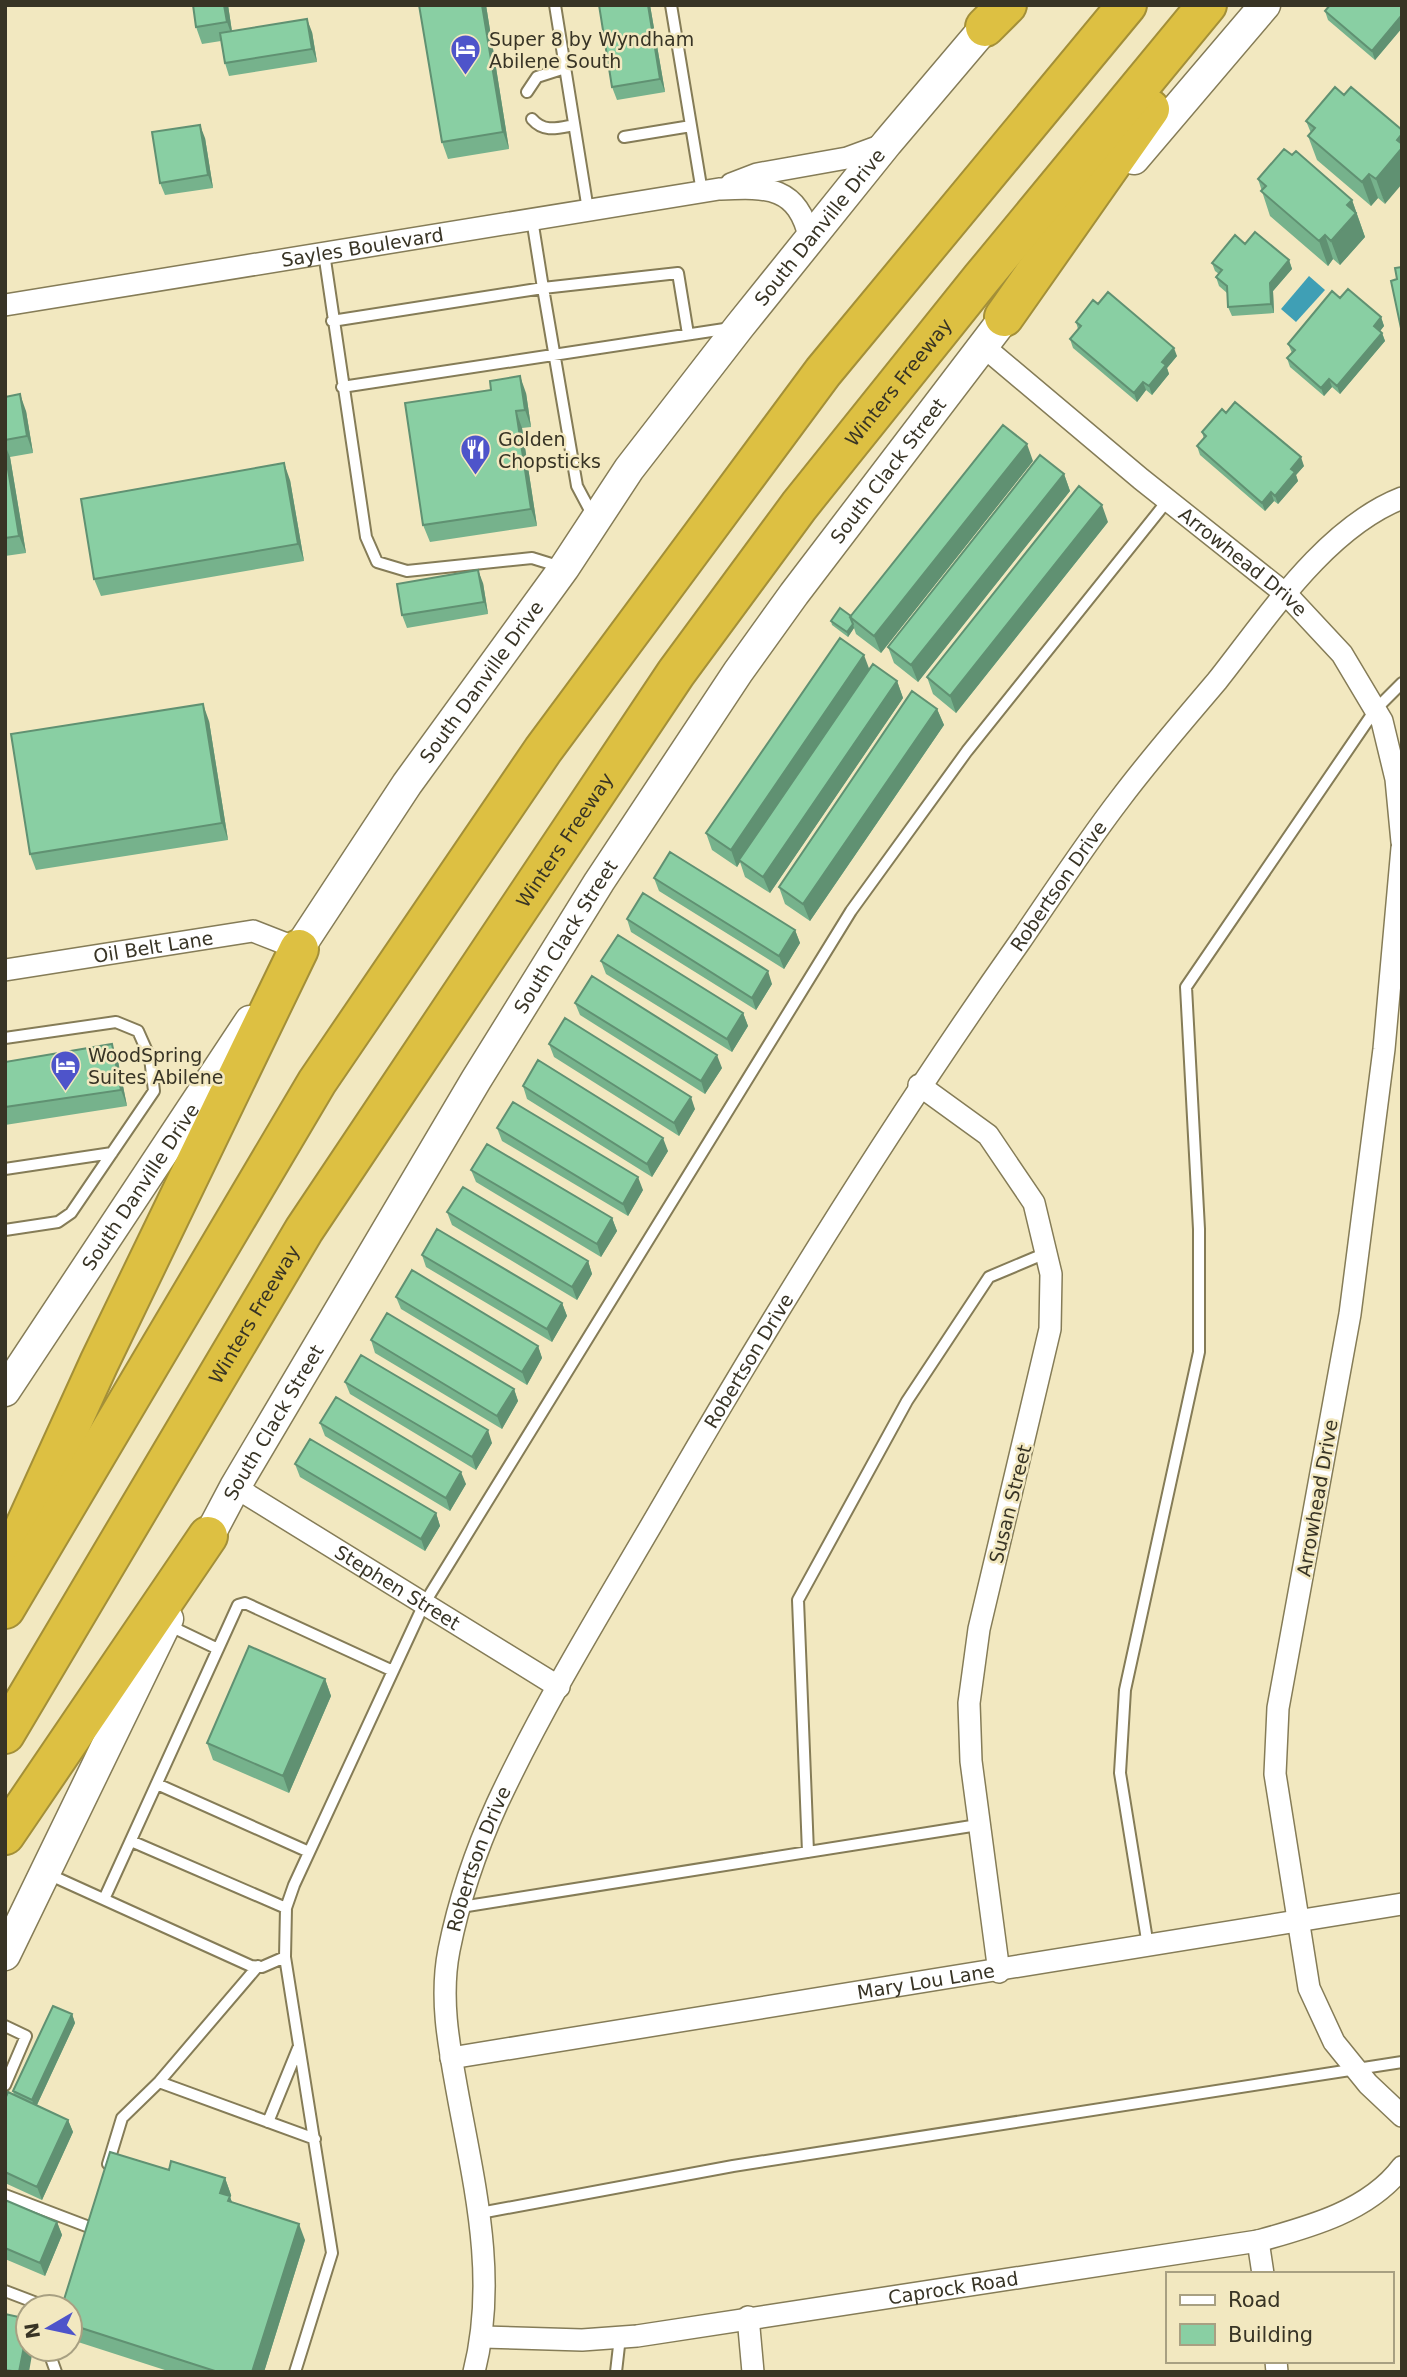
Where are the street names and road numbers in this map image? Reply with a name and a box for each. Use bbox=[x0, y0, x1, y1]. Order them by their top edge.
street label: South Danville Drive bbox=[750, 144, 889, 310]
street label: Sayles Boulevard bbox=[280, 223, 445, 271]
street label: Winters Freeway bbox=[840, 314, 956, 450]
street label: South Clack Street bbox=[826, 394, 950, 548]
street label: Arrowhead Drive bbox=[1175, 503, 1312, 621]
street label: South Danville Drive bbox=[415, 596, 548, 767]
street label: Winters Freeway bbox=[512, 768, 617, 912]
street label: Robertson Drive bbox=[1006, 817, 1111, 955]
street label: South Clack Street bbox=[509, 856, 622, 1017]
street label: Oil Belt Lane bbox=[92, 926, 215, 967]
street label: South Danville Drive bbox=[77, 1099, 203, 1274]
street label: Winters Freeway bbox=[204, 1241, 304, 1388]
street label: Robertson Drive bbox=[700, 1289, 798, 1432]
street label: South Clack Street bbox=[219, 1341, 328, 1504]
street label: Arrowhead Drive bbox=[1292, 1418, 1342, 1578]
street label: Susan Street bbox=[985, 1442, 1035, 1566]
street label: Stephen Street bbox=[331, 1540, 464, 1634]
street label: Robertson Drive bbox=[442, 1782, 515, 1934]
street label: Mary Lou Lane bbox=[855, 1959, 996, 2003]
street label: Caprock Road bbox=[887, 2267, 1020, 2308]

